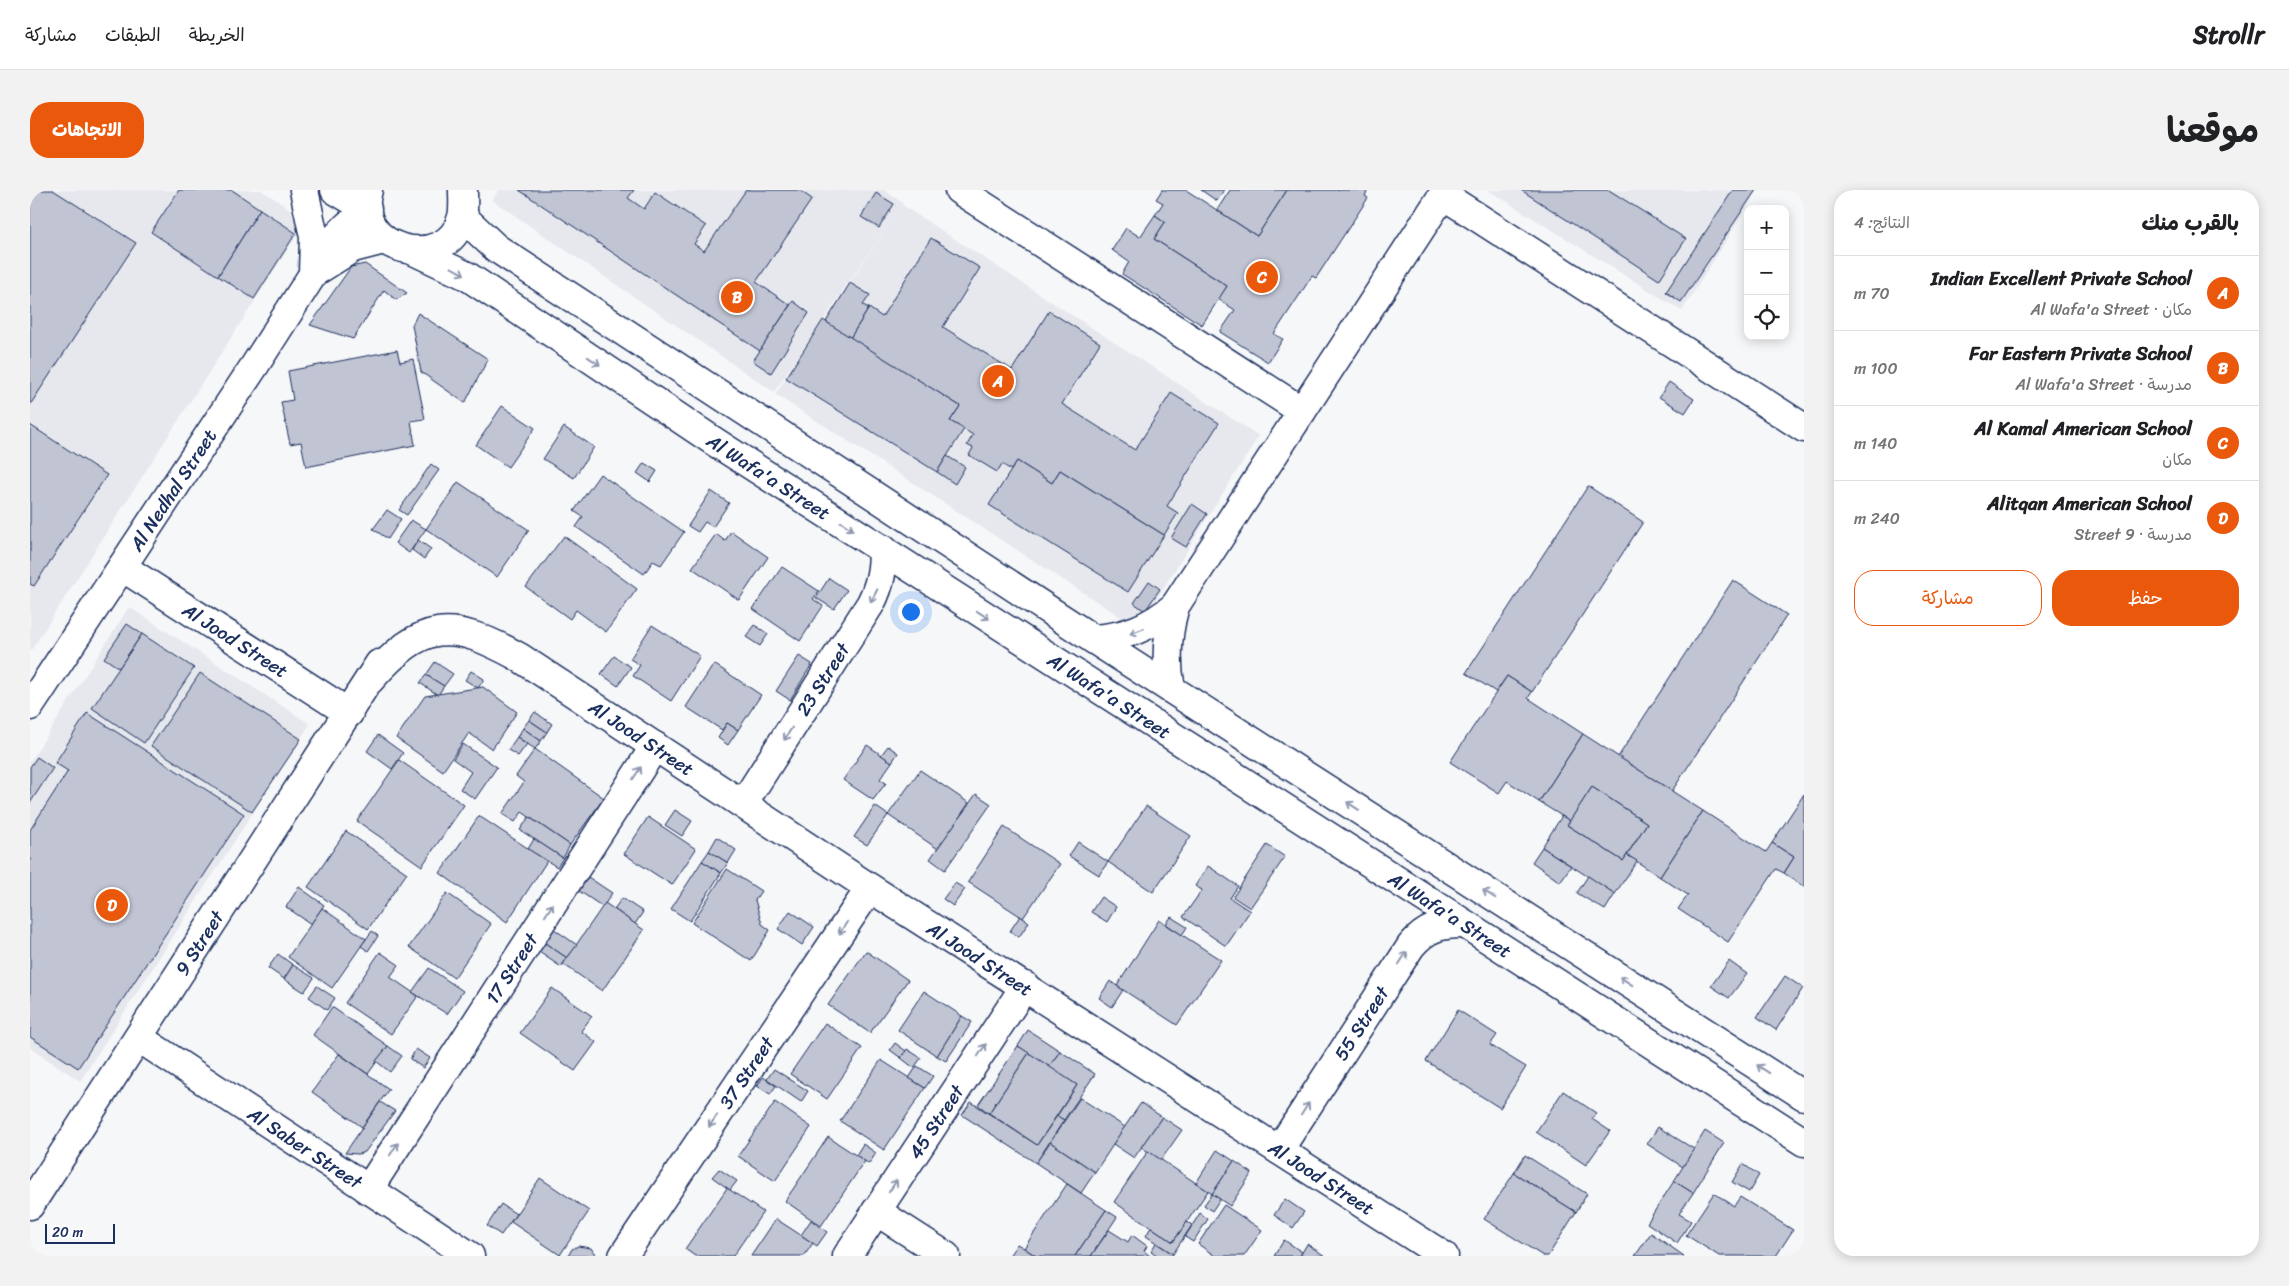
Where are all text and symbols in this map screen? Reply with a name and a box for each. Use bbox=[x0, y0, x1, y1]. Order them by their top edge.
text: Strollr bbox=[2193, 14, 2264, 56]
text: مشاركة bbox=[25, 19, 77, 51]
text: الطبقات bbox=[105, 19, 161, 51]
text: الخريطة bbox=[189, 19, 245, 51]
text: موقعنا bbox=[2166, 99, 2259, 161]
button: الاتجاهات bbox=[30, 102, 144, 158]
text: بالقرب منك bbox=[2141, 204, 2239, 242]
map controls bbox=[1744, 205, 1789, 340]
button: + bbox=[1744, 205, 1789, 250]
text: النتائج: 4 bbox=[1854, 208, 1910, 237]
button: − bbox=[1744, 250, 1789, 295]
pin: C bbox=[1246, 258, 1278, 296]
text: Indian Excellent Private School bbox=[1931, 262, 2192, 295]
one-way arrow bbox=[451, 266, 466, 276]
pin: B bbox=[721, 278, 753, 316]
text: 70 m bbox=[1854, 279, 1890, 308]
text: A bbox=[2218, 279, 2228, 308]
button: locate bbox=[1744, 295, 1789, 340]
text: مكان · Al Wafa'a Street bbox=[2030, 295, 2192, 324]
text: Far Eastern Private School bbox=[1969, 337, 2192, 370]
text: 100 m bbox=[1854, 354, 1898, 383]
text: B bbox=[2218, 354, 2228, 383]
one-way arrow bbox=[587, 356, 601, 366]
pin: A bbox=[982, 362, 1014, 400]
text: مدرسة · Al Wafa'a Street bbox=[2016, 370, 2192, 399]
text: Al Kamal American School bbox=[1974, 412, 2192, 445]
street label: Al Nedhal Street bbox=[120, 422, 226, 559]
street label: Al Wafa'a Street bbox=[699, 424, 837, 529]
text: 140 m bbox=[1854, 429, 1897, 458]
text: C bbox=[2218, 429, 2228, 458]
text: مكان bbox=[2162, 445, 2192, 474]
text: Alitqan American School bbox=[1987, 487, 2192, 520]
text: 240 m bbox=[1854, 504, 1900, 533]
text: D bbox=[2218, 504, 2228, 533]
text: مدرسة · 9 Street bbox=[2074, 520, 2192, 549]
one-way arrow bbox=[840, 521, 854, 532]
button: مشاركة bbox=[1854, 570, 2042, 626]
button: حفظ bbox=[2052, 570, 2239, 626]
one-way arrow bbox=[869, 589, 879, 604]
street label: Al Jood Street bbox=[175, 593, 295, 687]
your location bbox=[898, 599, 924, 625]
one-way arrow bbox=[976, 610, 990, 620]
one-way arrow bbox=[1130, 627, 1146, 636]
street label: 23 Street bbox=[787, 635, 859, 723]
street label: Al Wafa'a Street bbox=[1040, 643, 1178, 748]
street label: Al Jood Street bbox=[581, 691, 701, 785]
one-way arrow bbox=[782, 727, 793, 741]
one-way arrow bbox=[632, 766, 642, 780]
one-way arrow bbox=[1346, 801, 1360, 811]
street label: Al Wafa'a Street bbox=[1381, 862, 1518, 967]
pin: D bbox=[96, 886, 128, 924]
one-way arrow bbox=[1483, 888, 1497, 898]
street label: 9 Street bbox=[166, 903, 234, 982]
one-way arrow bbox=[544, 903, 554, 917]
street label: Al Jood Street bbox=[919, 912, 1039, 1005]
one-way arrow bbox=[838, 921, 848, 935]
street label: 17 Street bbox=[476, 925, 548, 1011]
one-way arrow bbox=[1398, 952, 1408, 966]
one-way arrow bbox=[1620, 976, 1634, 986]
street label: 55 Street bbox=[1325, 978, 1399, 1067]
street label: 37 Street bbox=[710, 1029, 784, 1116]
one-way arrow bbox=[978, 1044, 988, 1058]
one-way arrow bbox=[1756, 1064, 1770, 1074]
street label: 45 Street bbox=[899, 1077, 974, 1166]
street label: Al Saber Street bbox=[240, 1097, 370, 1199]
one-way arrow bbox=[1301, 1103, 1311, 1117]
one-way arrow bbox=[708, 1114, 718, 1128]
street label: Al Jood Street bbox=[1261, 1131, 1381, 1224]
one-way arrow bbox=[389, 1142, 399, 1156]
one-way arrow bbox=[888, 1179, 898, 1193]
text: 20 m bbox=[52, 1220, 83, 1245]
scale bar bbox=[45, 1221, 115, 1244]

